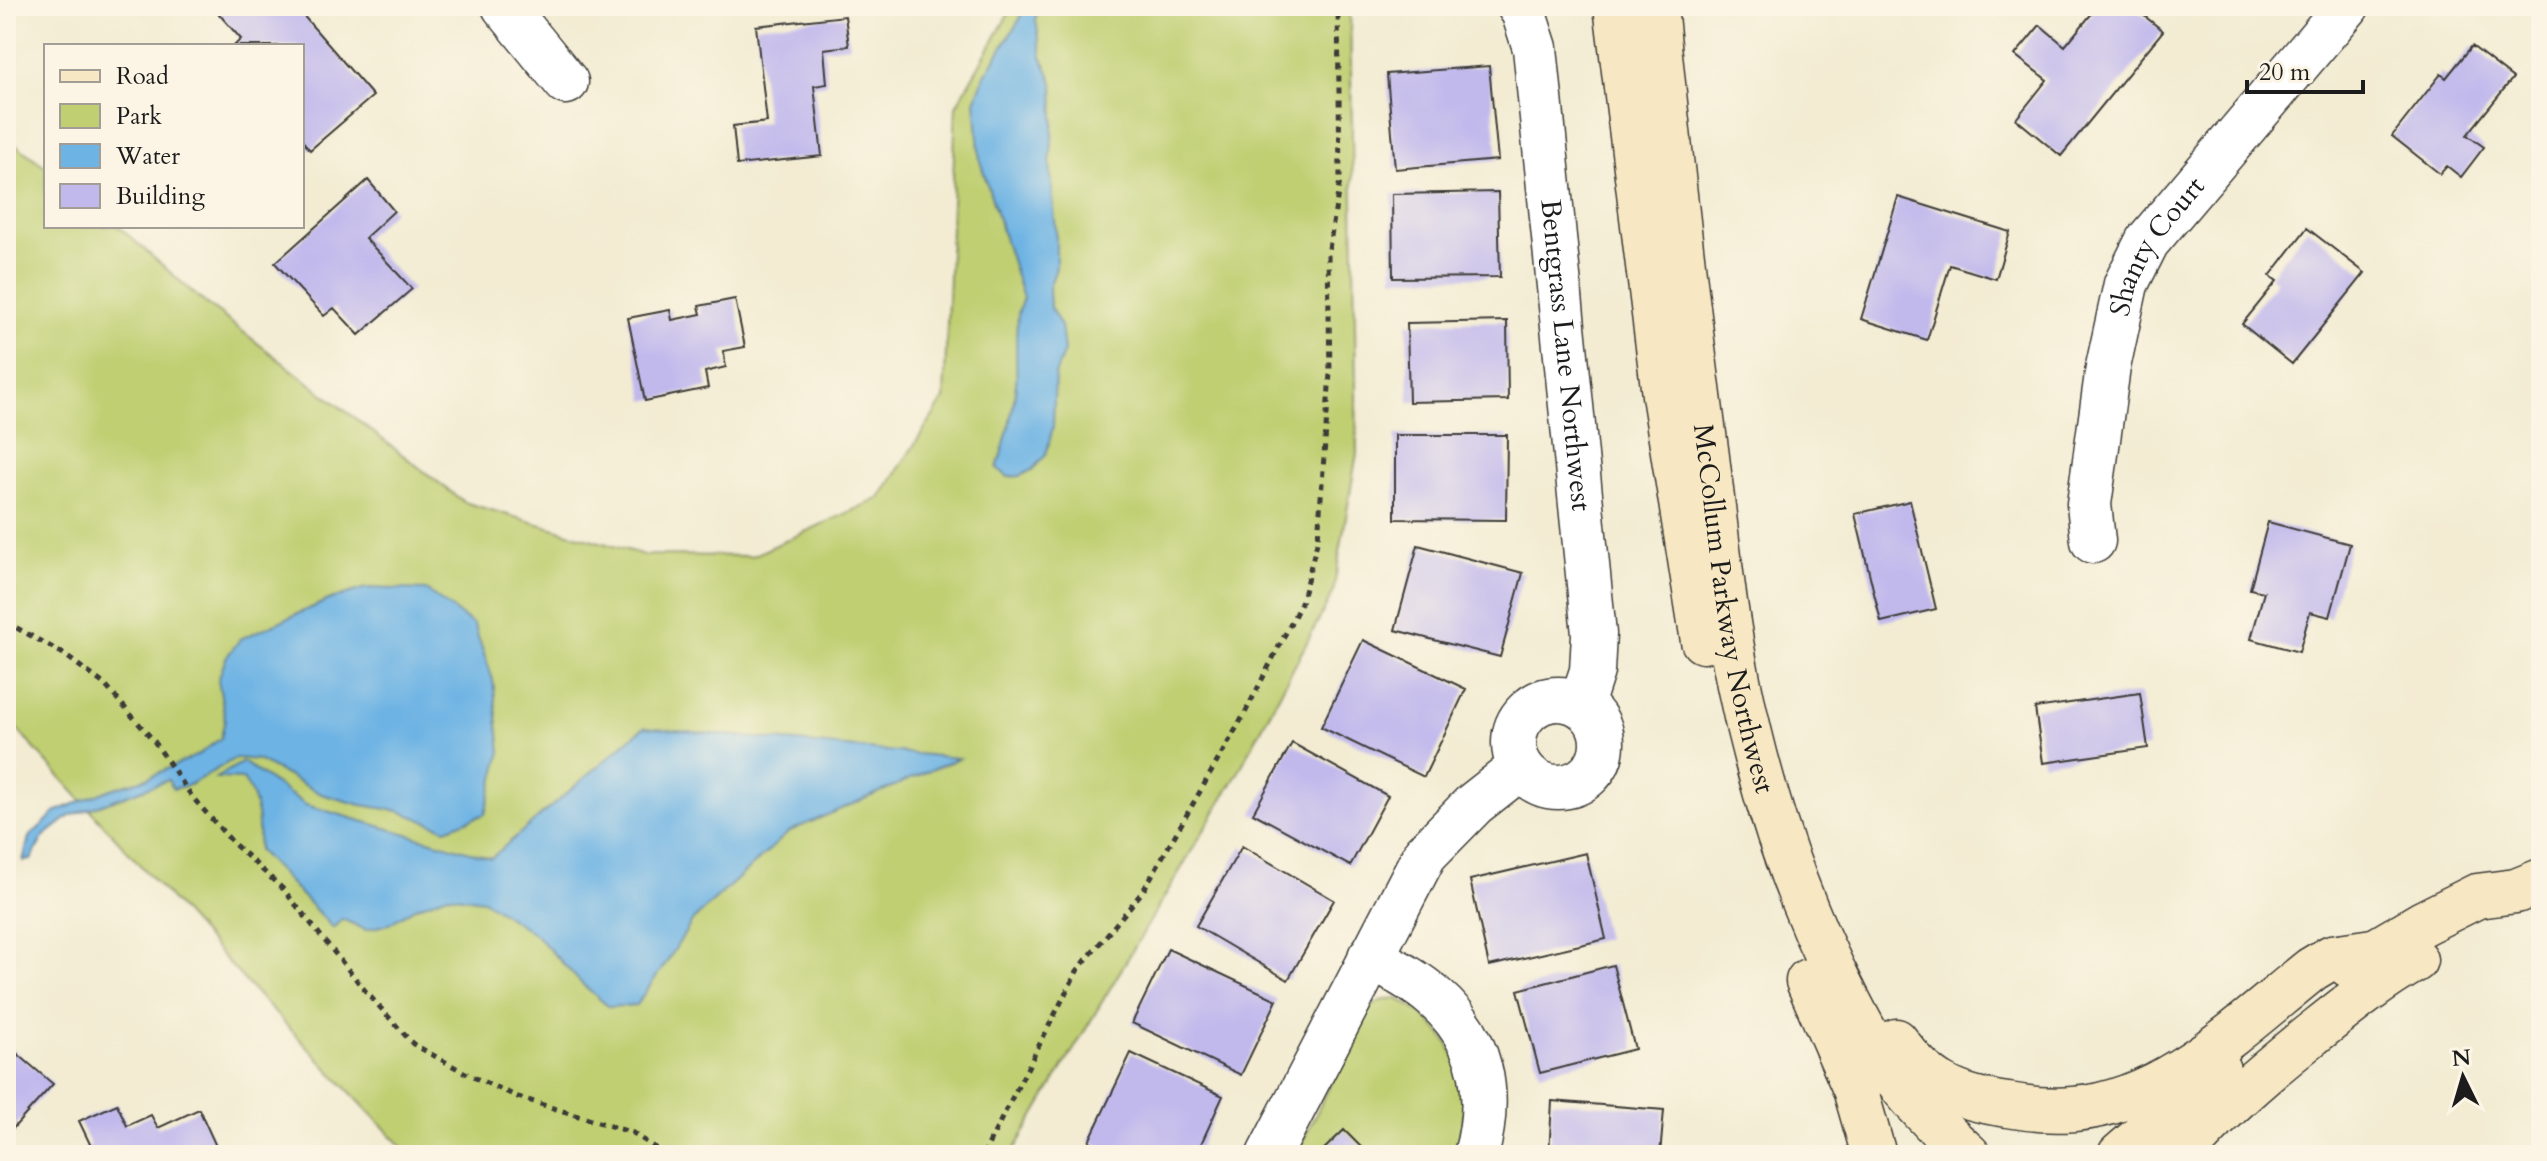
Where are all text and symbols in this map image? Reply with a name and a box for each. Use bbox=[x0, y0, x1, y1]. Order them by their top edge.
legend bbox=[44, 44, 304, 228]
scale bar bbox=[2247, 44, 2363, 94]
text: 20 m bbox=[2259, 56, 2311, 89]
text: Road bbox=[116, 60, 169, 93]
text: Park bbox=[116, 100, 162, 133]
text: Water bbox=[115, 140, 180, 173]
street label: Shanty Court bbox=[2101, 168, 2214, 320]
text: Building bbox=[116, 180, 206, 213]
street label: Bentgrass Lane Northwest bbox=[1531, 198, 1601, 513]
street label: McCollum Parkway Northwest bbox=[1684, 422, 1784, 798]
north arrow bbox=[2423, 1037, 2503, 1117]
text: N bbox=[2451, 1042, 2472, 1074]

